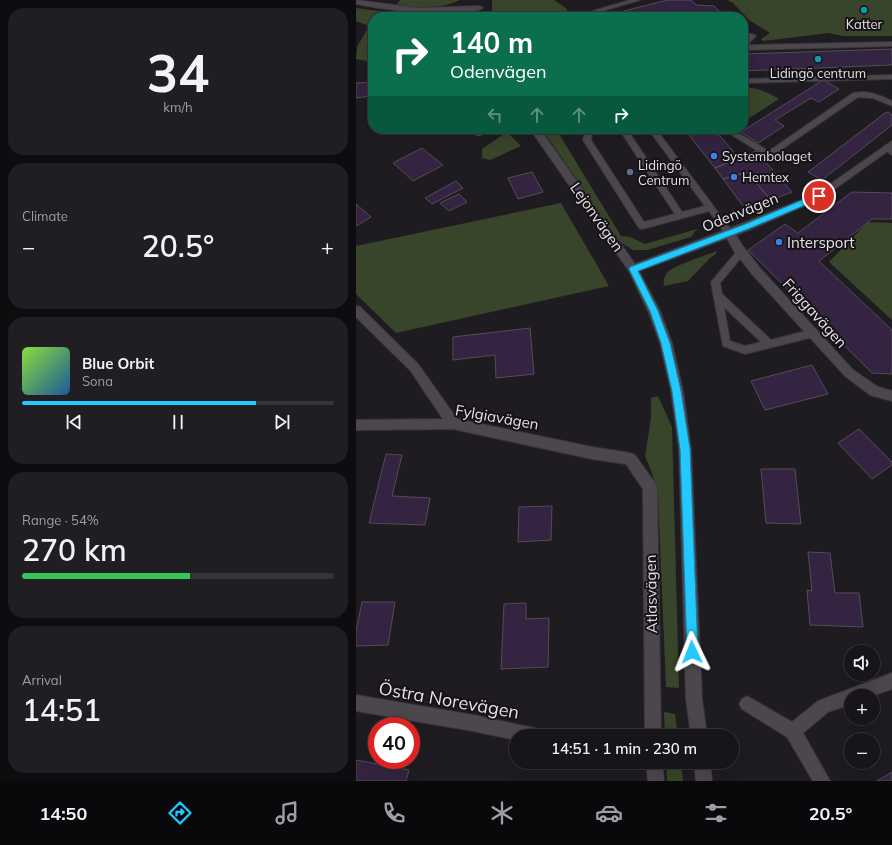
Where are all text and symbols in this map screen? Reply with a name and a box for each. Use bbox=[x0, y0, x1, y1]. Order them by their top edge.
marker: Katter bbox=[859, 5, 869, 15]
place label: Katter bbox=[846, 16, 883, 32]
text: 140 m bbox=[450, 25, 533, 60]
icon: right bbox=[384, 28, 436, 80]
text: 34 bbox=[147, 40, 209, 105]
marker: Lidingö centrum bbox=[813, 54, 823, 64]
text: Odenvägen bbox=[450, 60, 547, 83]
place label: Lidingö centrum bbox=[770, 65, 866, 81]
text: km/h bbox=[163, 99, 193, 115]
icon: left bbox=[484, 104, 506, 126]
icon: ahead bbox=[526, 104, 548, 126]
icon: ahead bbox=[568, 104, 590, 126]
icon: right bbox=[610, 104, 632, 126]
place label: Systembolaget bbox=[722, 148, 812, 164]
marker: Systembolaget bbox=[709, 151, 719, 161]
place label: Lidingö Centrum bbox=[638, 157, 689, 188]
marker: Lidingö Centrum bbox=[625, 167, 635, 177]
place label: Hemtex bbox=[742, 169, 789, 185]
marker: Hemtex bbox=[729, 172, 739, 182]
street label: Lejonvägen bbox=[566, 179, 628, 255]
pin bbox=[802, 179, 836, 213]
icon: arrive bbox=[808, 185, 830, 207]
street label: Odenvägen bbox=[699, 188, 781, 236]
text: Climate bbox=[22, 208, 68, 224]
text: 20.5° bbox=[142, 227, 214, 265]
text: − bbox=[22, 233, 35, 261]
text: + bbox=[321, 233, 334, 261]
place label: Intersport bbox=[787, 233, 854, 252]
marker: Intersport bbox=[774, 237, 784, 247]
street label: Friggavägen bbox=[779, 274, 851, 352]
text: Blue Orbit bbox=[82, 354, 154, 373]
text: Sona bbox=[82, 373, 113, 389]
street label: Fylgiavägen bbox=[454, 400, 540, 434]
icon: previous bbox=[63, 411, 85, 433]
icon: pause bbox=[167, 411, 189, 433]
icon: next bbox=[271, 411, 293, 433]
text: Range · 54% bbox=[22, 512, 99, 528]
text: 270 km bbox=[22, 531, 127, 569]
street label: Atlasvägen bbox=[641, 554, 661, 634]
position arrow bbox=[671, 631, 713, 673]
map controls bbox=[844, 645, 880, 769]
button: sound bbox=[844, 645, 880, 681]
text: Arrival bbox=[22, 672, 62, 688]
street label: Östra Norevägen bbox=[377, 676, 521, 724]
button: + bbox=[844, 689, 880, 725]
text: 14:51 bbox=[22, 691, 101, 729]
speed limit sign: 40 bbox=[368, 717, 420, 769]
button: − bbox=[844, 733, 880, 769]
text: 14:51 · 1 min · 230 m bbox=[551, 739, 697, 758]
icon: directions bbox=[166, 799, 194, 827]
icon: music bbox=[273, 799, 301, 827]
icon: phone bbox=[380, 799, 408, 827]
icon: climate bbox=[488, 799, 516, 827]
icon: car bbox=[595, 799, 623, 827]
icon: filters bbox=[702, 799, 730, 827]
text: 14:50 bbox=[40, 802, 87, 825]
text: 20.5° bbox=[809, 802, 852, 825]

